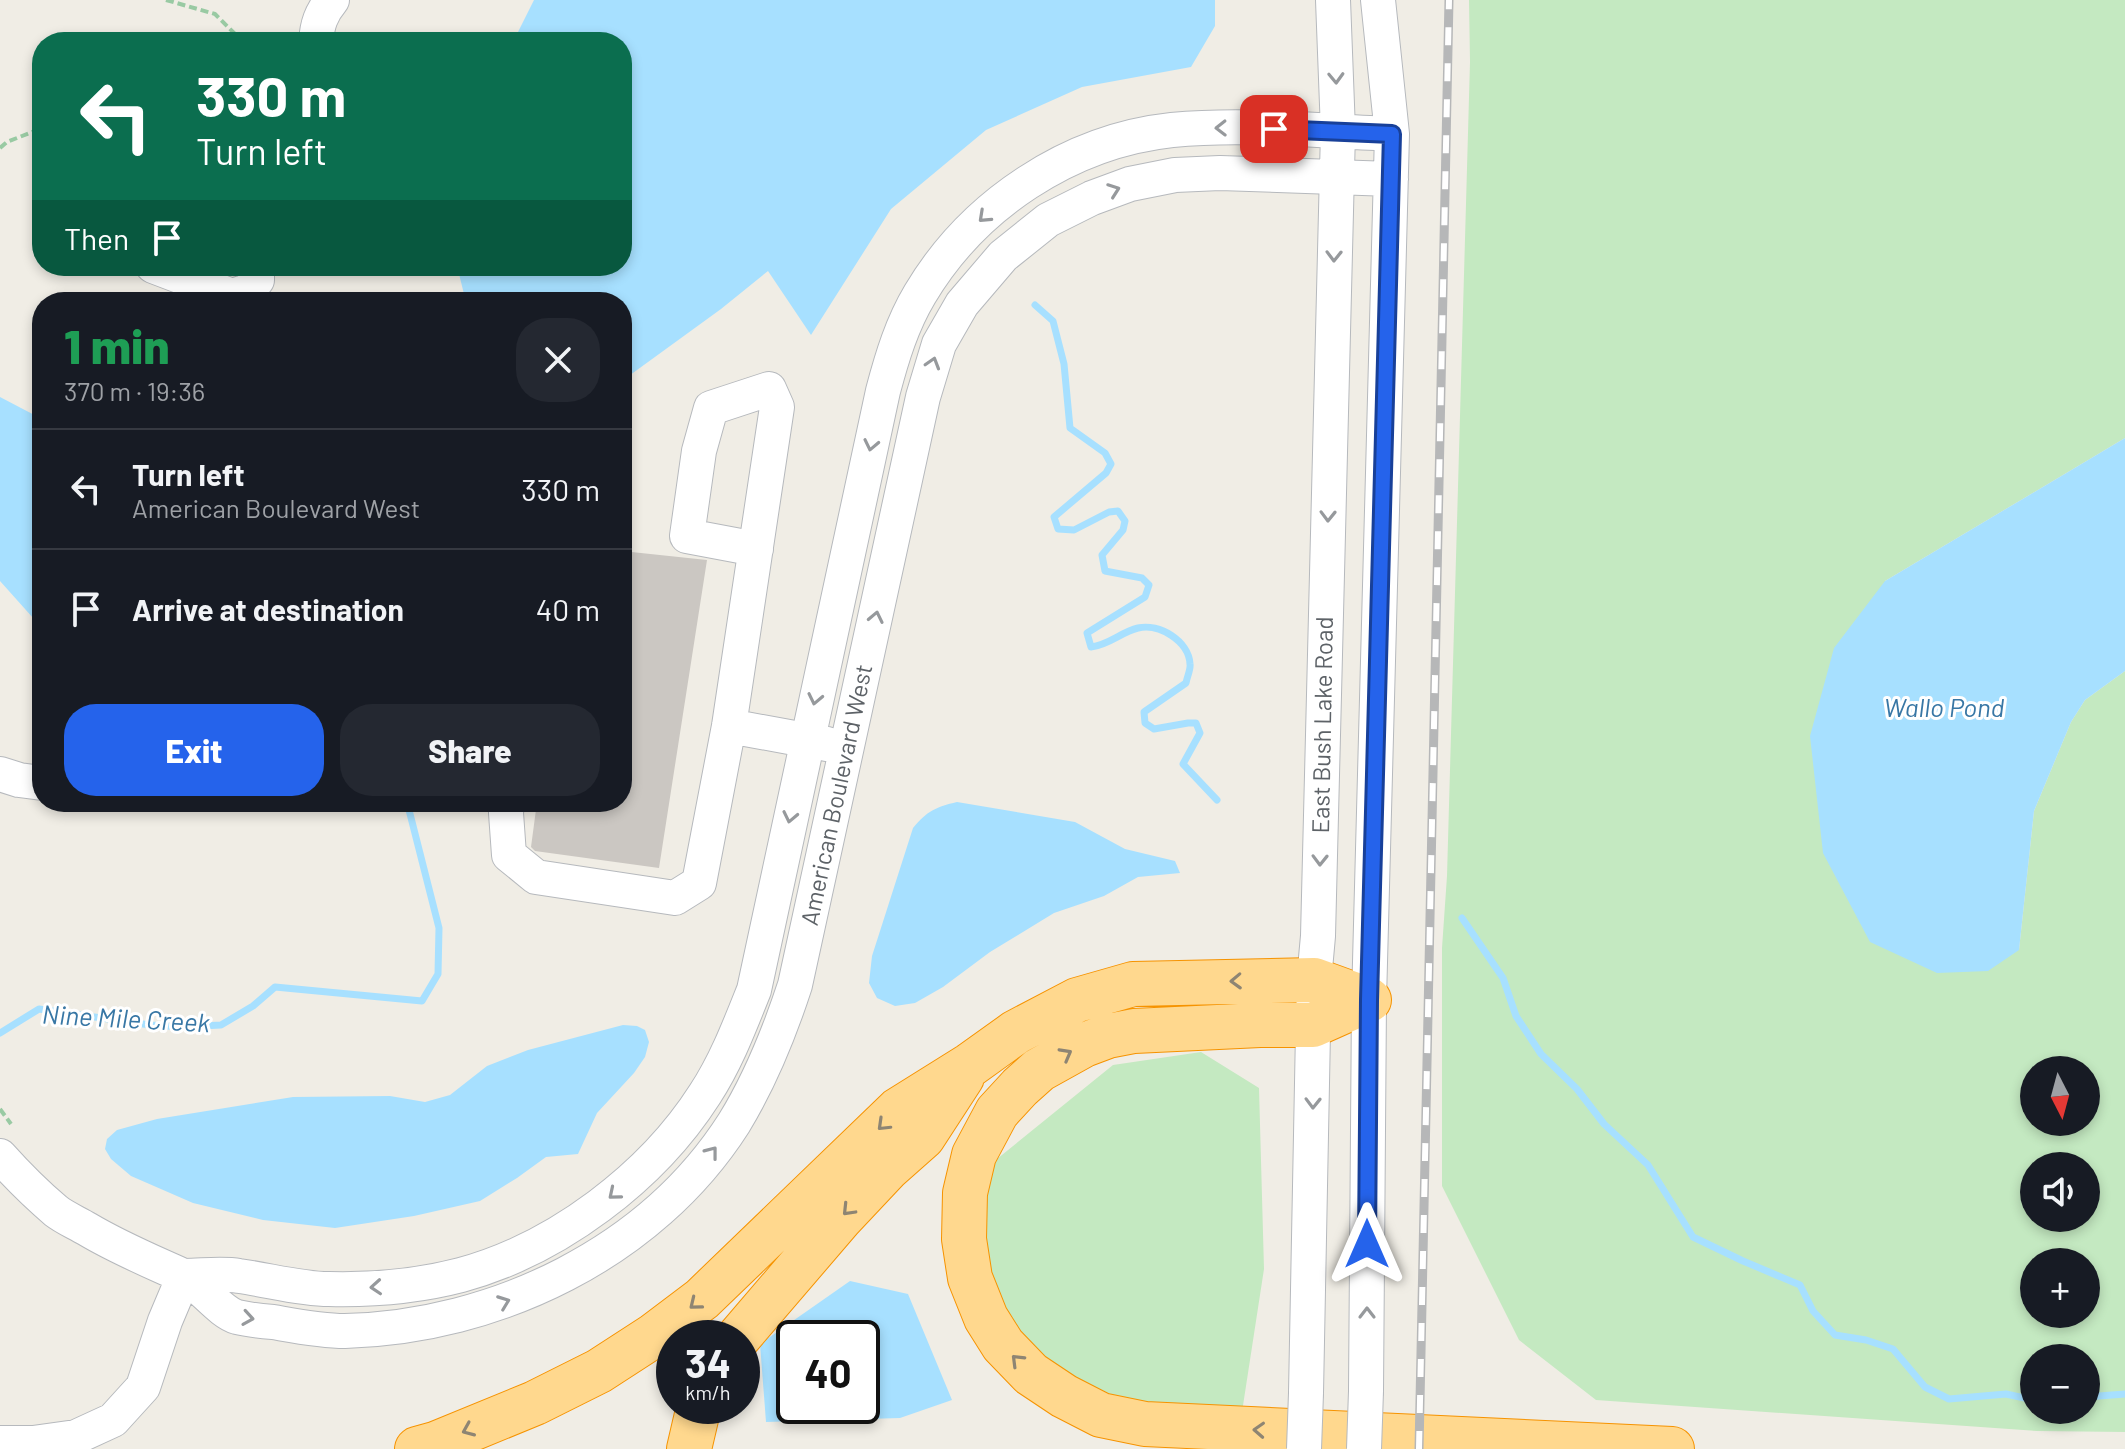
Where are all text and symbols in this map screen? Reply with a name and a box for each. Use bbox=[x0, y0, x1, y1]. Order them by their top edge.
text: 330 m bbox=[196, 61, 346, 128]
icon: left bbox=[64, 64, 168, 168]
one-way arrow bbox=[1327, 72, 1344, 85]
pin bbox=[1240, 95, 1308, 163]
icon: arrive bbox=[1252, 107, 1296, 151]
one-way arrow bbox=[1214, 119, 1227, 136]
text: Turn left bbox=[196, 129, 327, 172]
one-way arrow bbox=[1107, 183, 1121, 200]
one-way arrow bbox=[979, 207, 993, 222]
icon: arrive bbox=[145, 216, 189, 260]
text: Then bbox=[64, 220, 129, 256]
one-way arrow bbox=[1325, 250, 1343, 263]
text: 1 min bbox=[64, 316, 170, 374]
button: close bbox=[516, 318, 600, 402]
one-way arrow bbox=[924, 357, 940, 371]
text: 370 m · 19:36 bbox=[64, 375, 205, 406]
one-way arrow bbox=[863, 438, 880, 451]
text: Turn left bbox=[132, 456, 245, 492]
icon: left bbox=[64, 467, 108, 511]
text: 330 m bbox=[521, 471, 600, 507]
text: American Boulevard West bbox=[132, 492, 420, 523]
one-way arrow bbox=[1319, 510, 1337, 523]
icon: arrive bbox=[64, 587, 108, 631]
text: Arrive at destination bbox=[132, 591, 404, 627]
text: 40 m bbox=[536, 591, 600, 627]
one-way arrow bbox=[867, 610, 884, 624]
street label: East Bush Lake Road bbox=[1305, 616, 1338, 834]
street label: American Boulevard West bbox=[794, 662, 877, 928]
water label: Wallo Pond bbox=[1884, 691, 2005, 722]
one-way arrow bbox=[807, 692, 824, 705]
button: Exit bbox=[64, 704, 324, 796]
button: Share bbox=[340, 704, 600, 796]
one-way arrow bbox=[783, 810, 800, 824]
one-way arrow bbox=[1311, 854, 1328, 867]
one-way arrow bbox=[1229, 972, 1242, 989]
water label: Nine Mile Creek bbox=[41, 998, 211, 1037]
one-way arrow bbox=[1057, 1049, 1072, 1064]
north arrow bbox=[2020, 1056, 2100, 1136]
map controls bbox=[2020, 1056, 2100, 1424]
one-way arrow bbox=[1304, 1097, 1321, 1110]
one-way arrow bbox=[878, 1116, 892, 1130]
one-way arrow bbox=[702, 1146, 716, 1161]
button: sound bbox=[2020, 1152, 2100, 1232]
one-way arrow bbox=[609, 1184, 623, 1199]
one-way arrow bbox=[843, 1201, 858, 1215]
position arrow bbox=[1325, 1202, 1409, 1286]
button: + bbox=[2020, 1248, 2100, 1328]
one-way arrow bbox=[369, 1278, 382, 1295]
one-way arrow bbox=[496, 1295, 510, 1312]
one-way arrow bbox=[689, 1295, 704, 1309]
one-way arrow bbox=[1358, 1306, 1375, 1319]
one-way arrow bbox=[241, 1309, 255, 1326]
speed limit sign: 40 bbox=[776, 1320, 880, 1424]
text: 34 bbox=[685, 1338, 731, 1386]
button: − bbox=[2020, 1344, 2100, 1424]
one-way arrow bbox=[1012, 1354, 1026, 1369]
text: km/h bbox=[685, 1380, 731, 1404]
one-way arrow bbox=[462, 1421, 477, 1437]
one-way arrow bbox=[1252, 1421, 1265, 1438]

